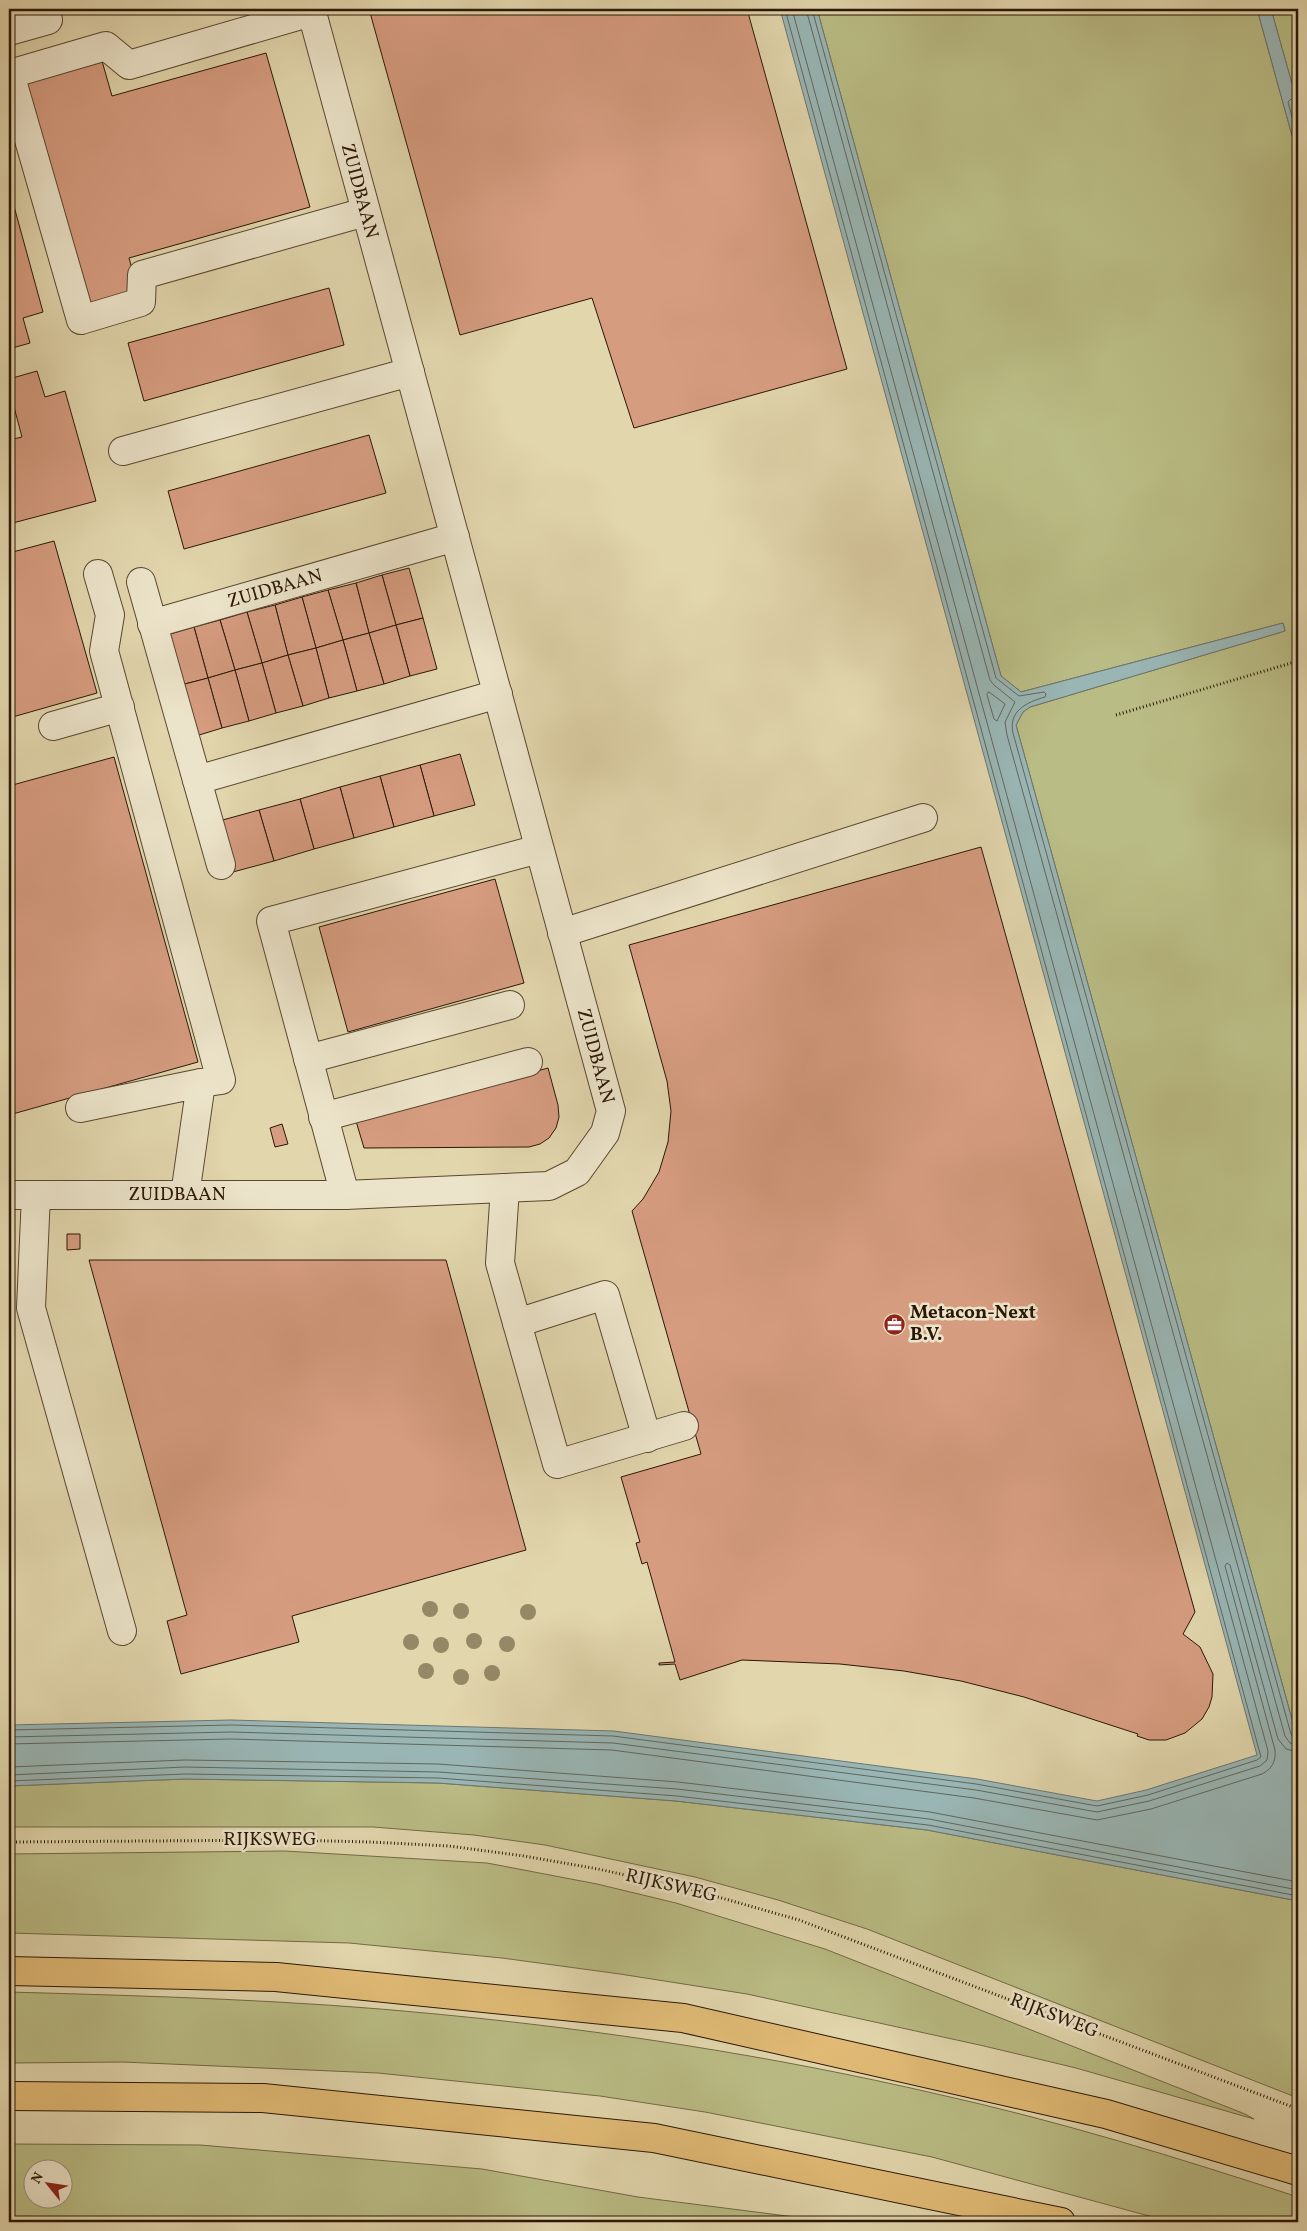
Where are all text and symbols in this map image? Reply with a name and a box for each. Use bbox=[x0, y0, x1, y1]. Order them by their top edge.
street label: ZUIDBAAN bbox=[334, 141, 384, 241]
street label: ZUIDBAAN bbox=[225, 563, 325, 615]
street label: ZUIDBAAN bbox=[570, 1006, 620, 1106]
street label: ZUIDBAAN bbox=[128, 1182, 226, 1208]
place label: Metacon-Next B.V. bbox=[910, 1300, 1036, 1348]
office icon: Metacon-Next B.V. bbox=[882, 1312, 906, 1336]
street label: RIJKSWEG bbox=[223, 1827, 317, 1853]
street label: RIJKSWEG bbox=[623, 1863, 719, 1909]
street label: RIJKSWEG bbox=[1006, 1987, 1102, 2045]
north arrow bbox=[22, 2158, 72, 2208]
text: N bbox=[27, 2169, 49, 2187]

